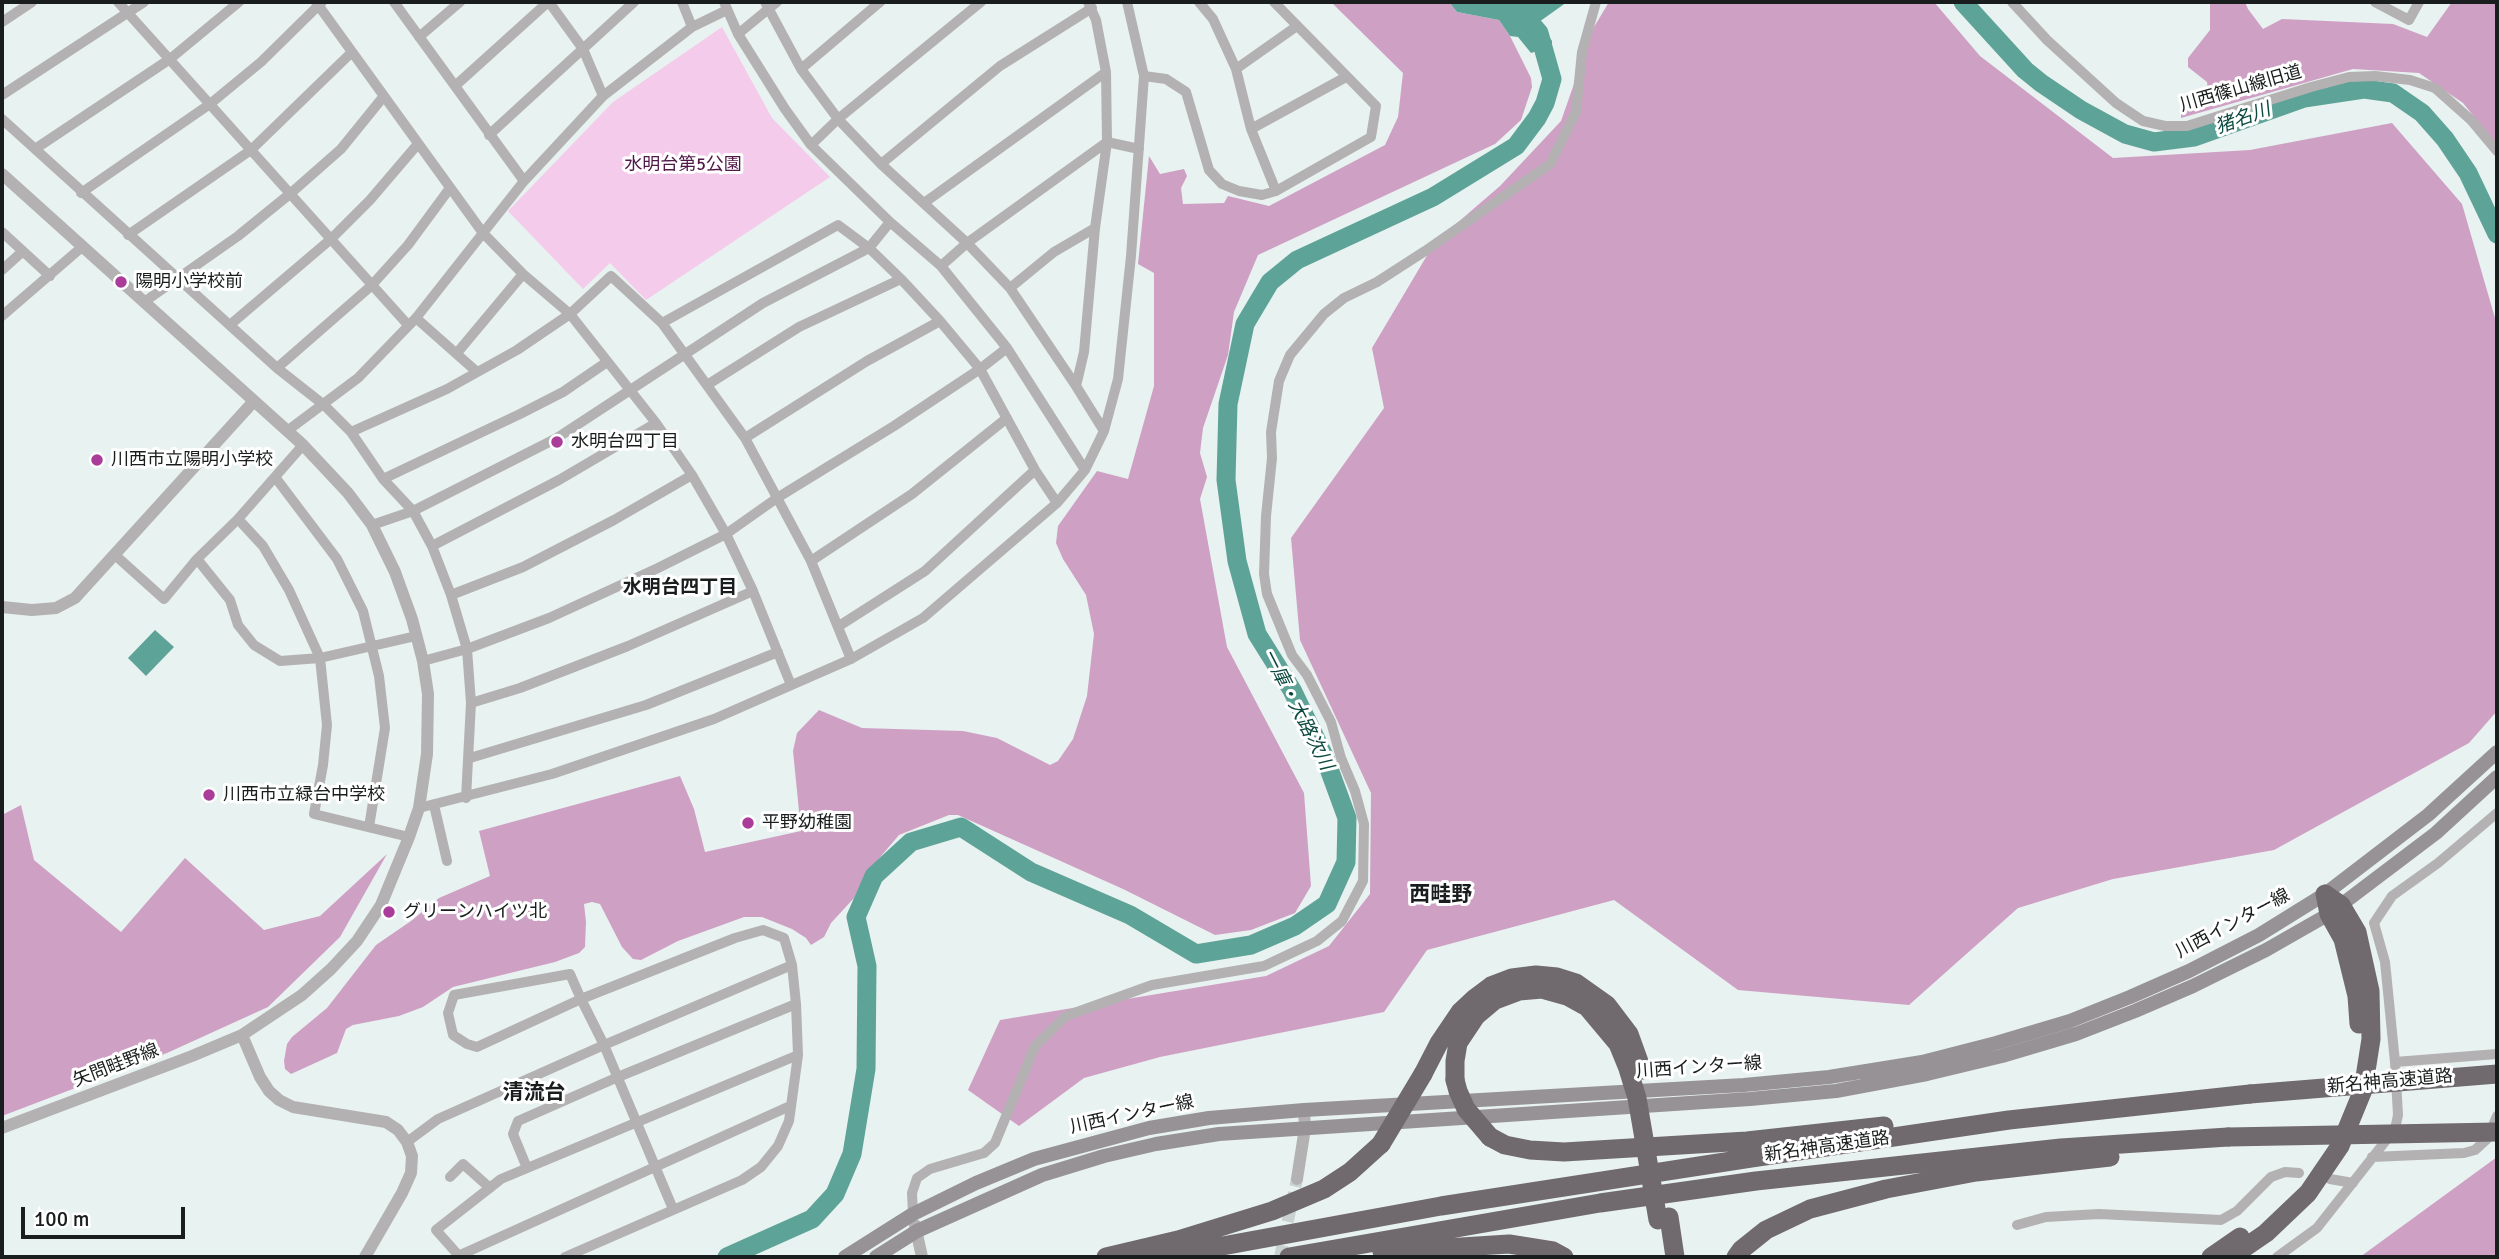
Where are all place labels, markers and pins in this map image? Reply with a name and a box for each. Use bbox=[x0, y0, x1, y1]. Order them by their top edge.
place label: 陽明小学校前 bbox=[135, 271, 243, 293]
marker: 陽明小学校前 bbox=[113, 274, 129, 290]
place label: 水明台四丁目 bbox=[571, 431, 679, 453]
marker: 水明台四丁目 bbox=[549, 434, 565, 450]
place label: 川西市立陽明小学校 bbox=[111, 449, 273, 471]
marker: 川西市立陽明小学校 bbox=[89, 452, 105, 468]
place label: 川西市立緑台中学校 bbox=[223, 784, 385, 806]
marker: 川西市立緑台中学校 bbox=[201, 787, 217, 803]
place label: 平野幼稚園 bbox=[762, 812, 852, 834]
marker: 平野幼稚園 bbox=[740, 815, 756, 831]
place label: グリーンハイツ北 bbox=[403, 901, 547, 923]
marker: グリーンハイツ北 bbox=[381, 904, 397, 920]

